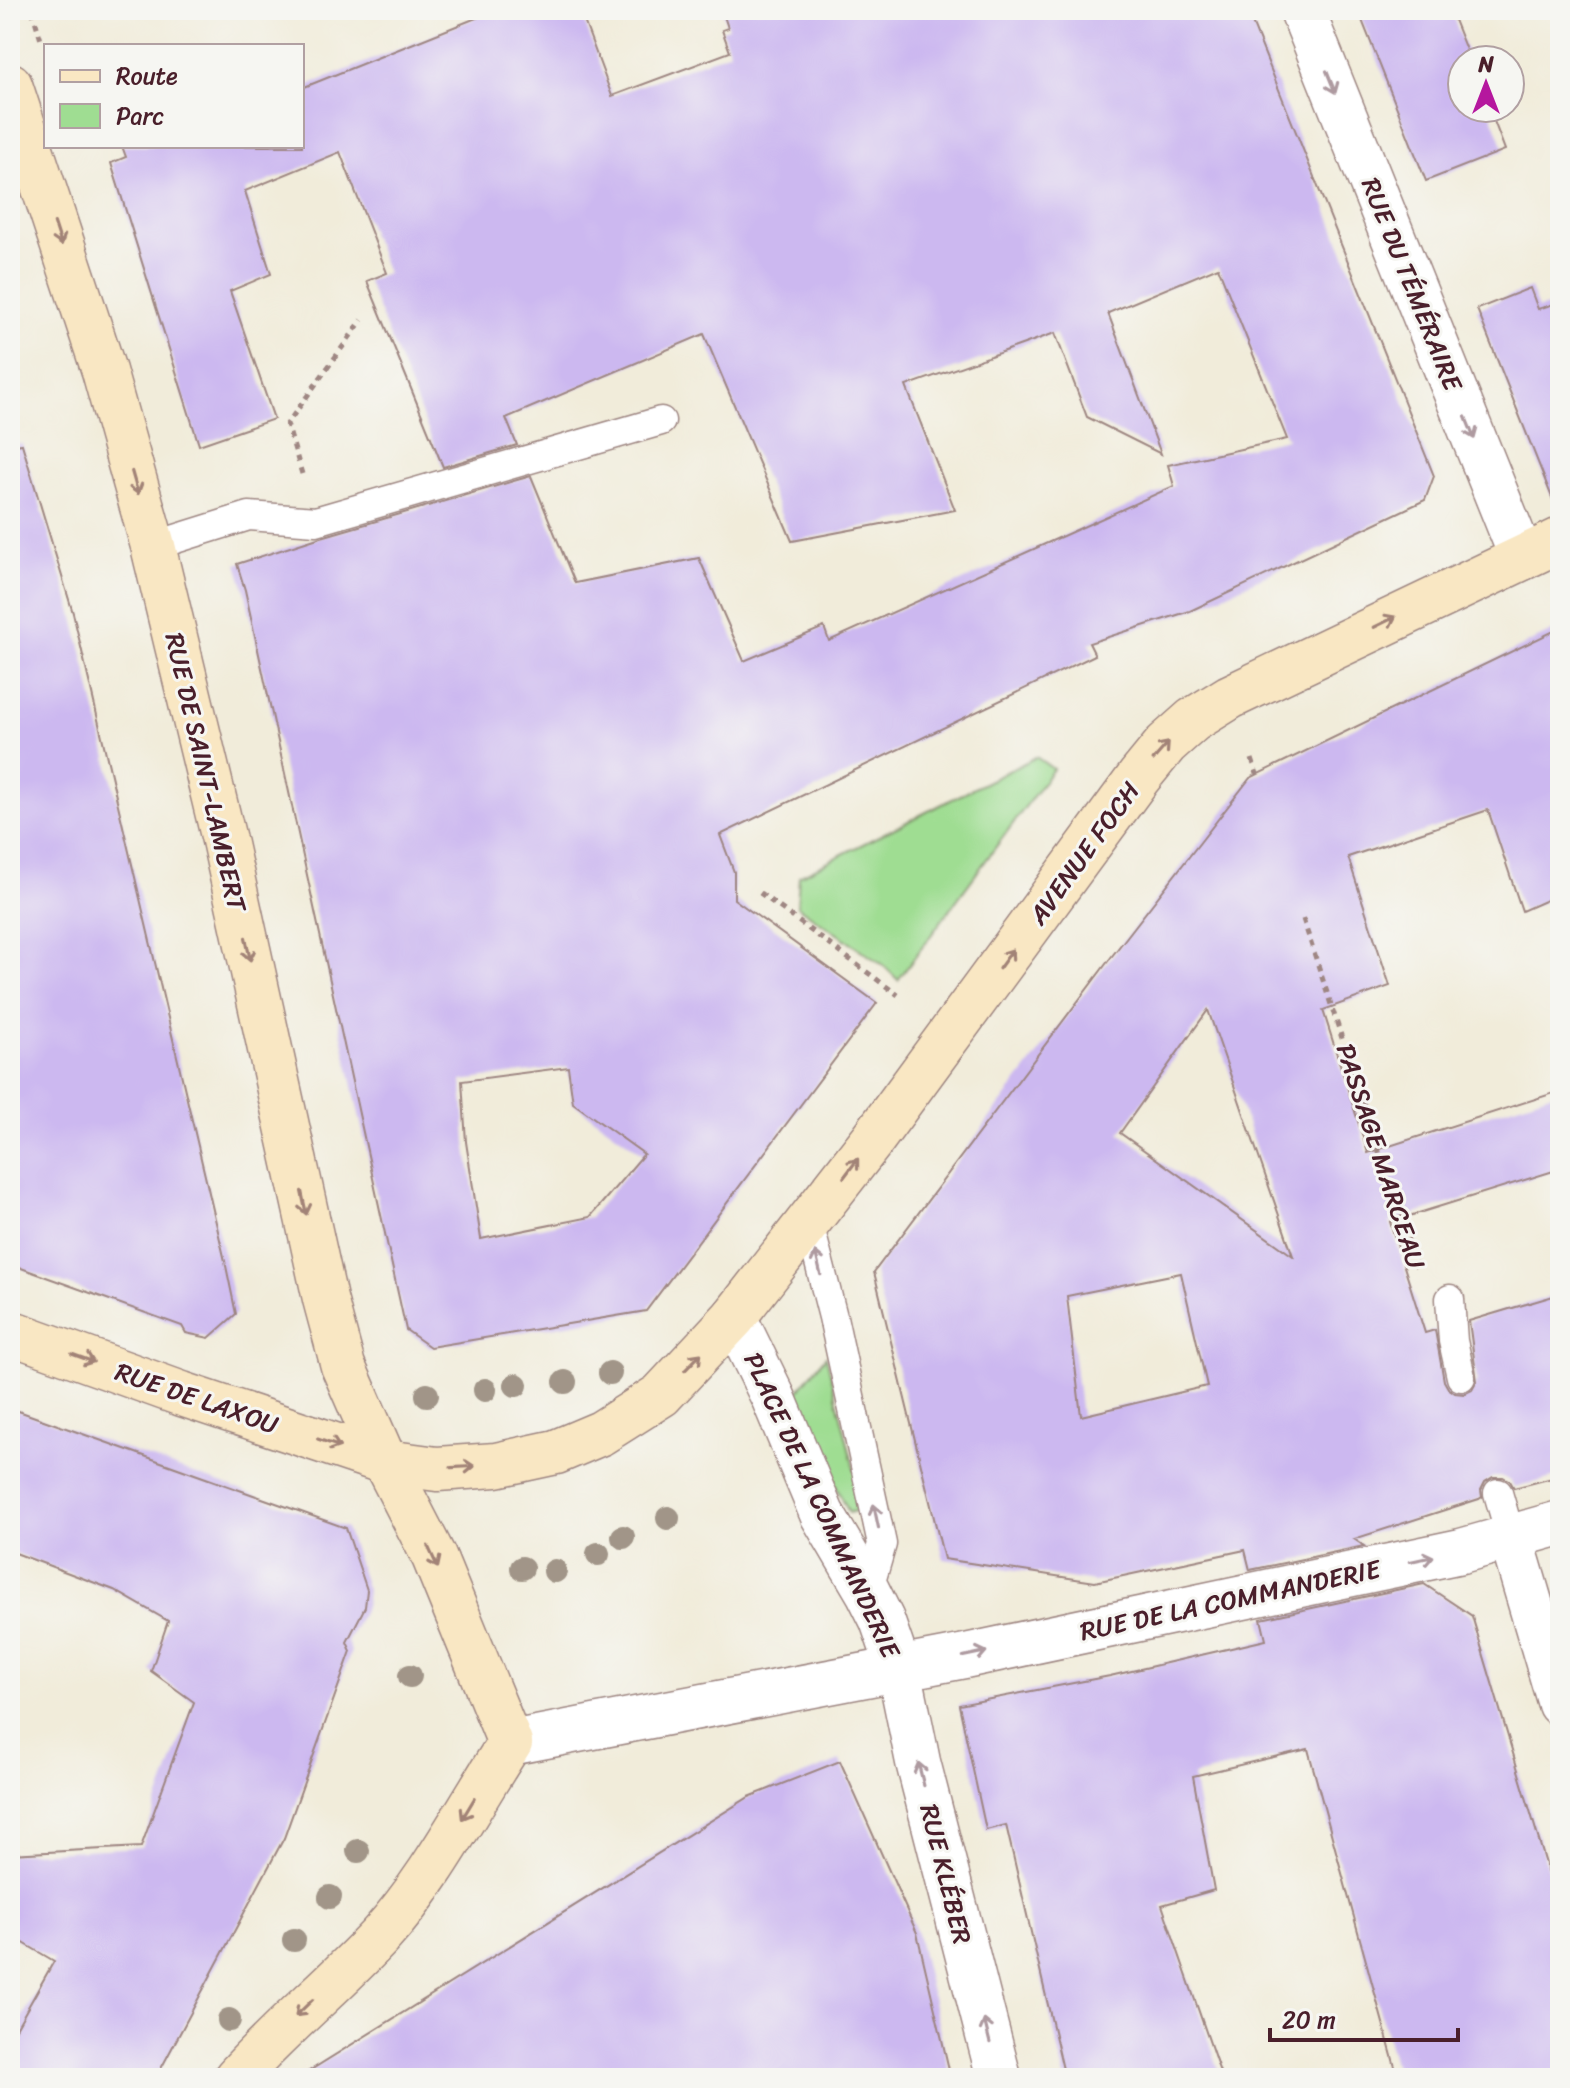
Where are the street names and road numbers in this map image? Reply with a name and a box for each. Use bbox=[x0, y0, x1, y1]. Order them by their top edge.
street label: RUE DU TÉMÉRAIRE bbox=[1348, 170, 1476, 399]
street label: RUE DE SAINT-LAMBERT bbox=[152, 628, 261, 917]
street label: AVENUE FOCH bbox=[1015, 771, 1152, 936]
street label: PASSAGE MARCEAU bbox=[1323, 1037, 1439, 1275]
street label: PLACE DE LA COMMANDERIE bbox=[731, 1344, 914, 1667]
street label: RUE DE LAXOU bbox=[109, 1349, 285, 1447]
street label: RUE DE LA COMMANDERIE bbox=[1076, 1545, 1386, 1654]
street label: RUE KLÉBER bbox=[906, 1799, 986, 1949]

